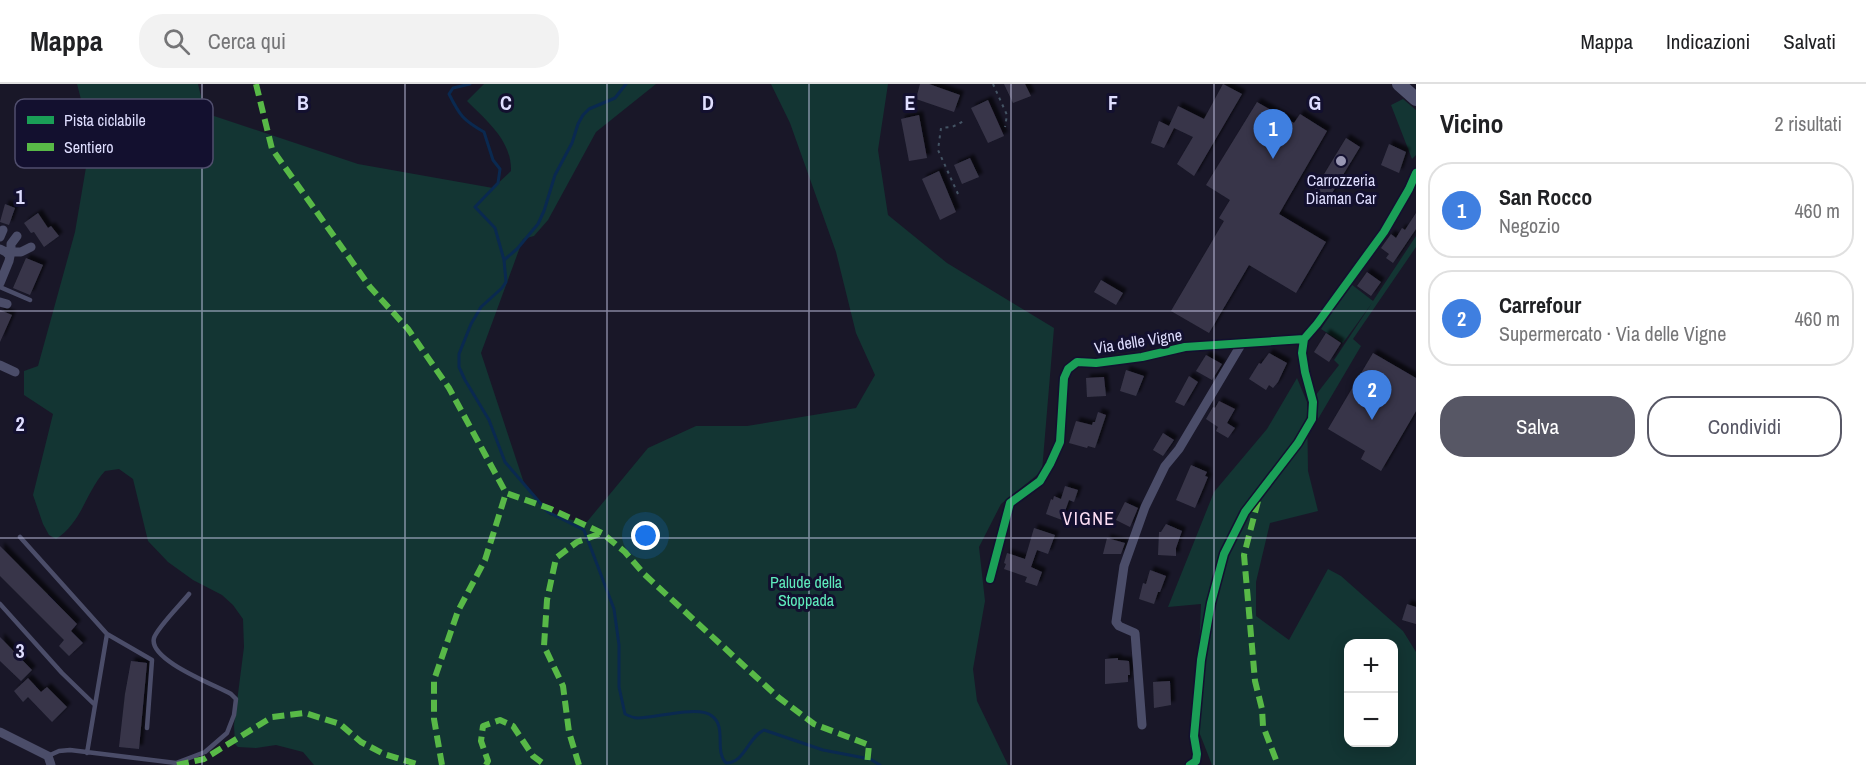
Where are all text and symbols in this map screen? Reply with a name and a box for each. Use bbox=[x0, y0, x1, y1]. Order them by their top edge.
search box bbox=[139, 14, 559, 68]
text: Mappa bbox=[30, 22, 103, 60]
icon: search bbox=[160, 25, 193, 58]
text: Cerca qui bbox=[208, 26, 286, 56]
text: Mappa bbox=[1580, 27, 1633, 56]
text: Indicazioni bbox=[1666, 27, 1750, 56]
text: Salvati bbox=[1783, 27, 1836, 56]
text: B bbox=[297, 89, 309, 116]
text: C bbox=[500, 89, 512, 116]
text: D bbox=[702, 89, 714, 116]
text: E bbox=[905, 89, 916, 116]
text: F bbox=[1108, 89, 1118, 116]
text: G bbox=[1309, 89, 1321, 116]
legend bbox=[15, 99, 213, 168]
text: Vicino bbox=[1440, 106, 1504, 141]
text: Pista ciclabile bbox=[64, 109, 146, 131]
pin: 1 bbox=[1254, 110, 1292, 159]
text: 2 risultati bbox=[1775, 110, 1842, 137]
text: Sentiero bbox=[64, 136, 114, 158]
marker: Carrozzeria Diaman Car bbox=[1334, 154, 1348, 168]
place label: Carrozzeria Diaman Car bbox=[1306, 169, 1377, 209]
text: San Rocco bbox=[1499, 182, 1592, 212]
text: 1 bbox=[15, 183, 25, 210]
text: 1 bbox=[1457, 197, 1466, 224]
text: 460 m bbox=[1794, 197, 1840, 224]
text: Negozio bbox=[1499, 212, 1560, 239]
text: Carrefour bbox=[1499, 290, 1581, 320]
text: 2 bbox=[1457, 305, 1466, 332]
text: 460 m bbox=[1794, 305, 1840, 332]
text: Supermercato · Via delle Vigne bbox=[1499, 320, 1726, 347]
street label: Via delle Vigne bbox=[1093, 323, 1183, 359]
pin: 2 bbox=[1352, 370, 1392, 420]
button: Salva bbox=[1440, 396, 1635, 457]
button: Condividi bbox=[1647, 396, 1842, 457]
text: 2 bbox=[15, 410, 25, 437]
district label: VIGNE bbox=[1062, 506, 1116, 531]
your location bbox=[631, 521, 660, 550]
park label: Palude della Stoppada bbox=[770, 571, 843, 611]
text: 3 bbox=[15, 637, 25, 664]
map controls bbox=[1344, 639, 1398, 747]
button: + bbox=[1344, 639, 1398, 693]
button: − bbox=[1344, 693, 1398, 747]

